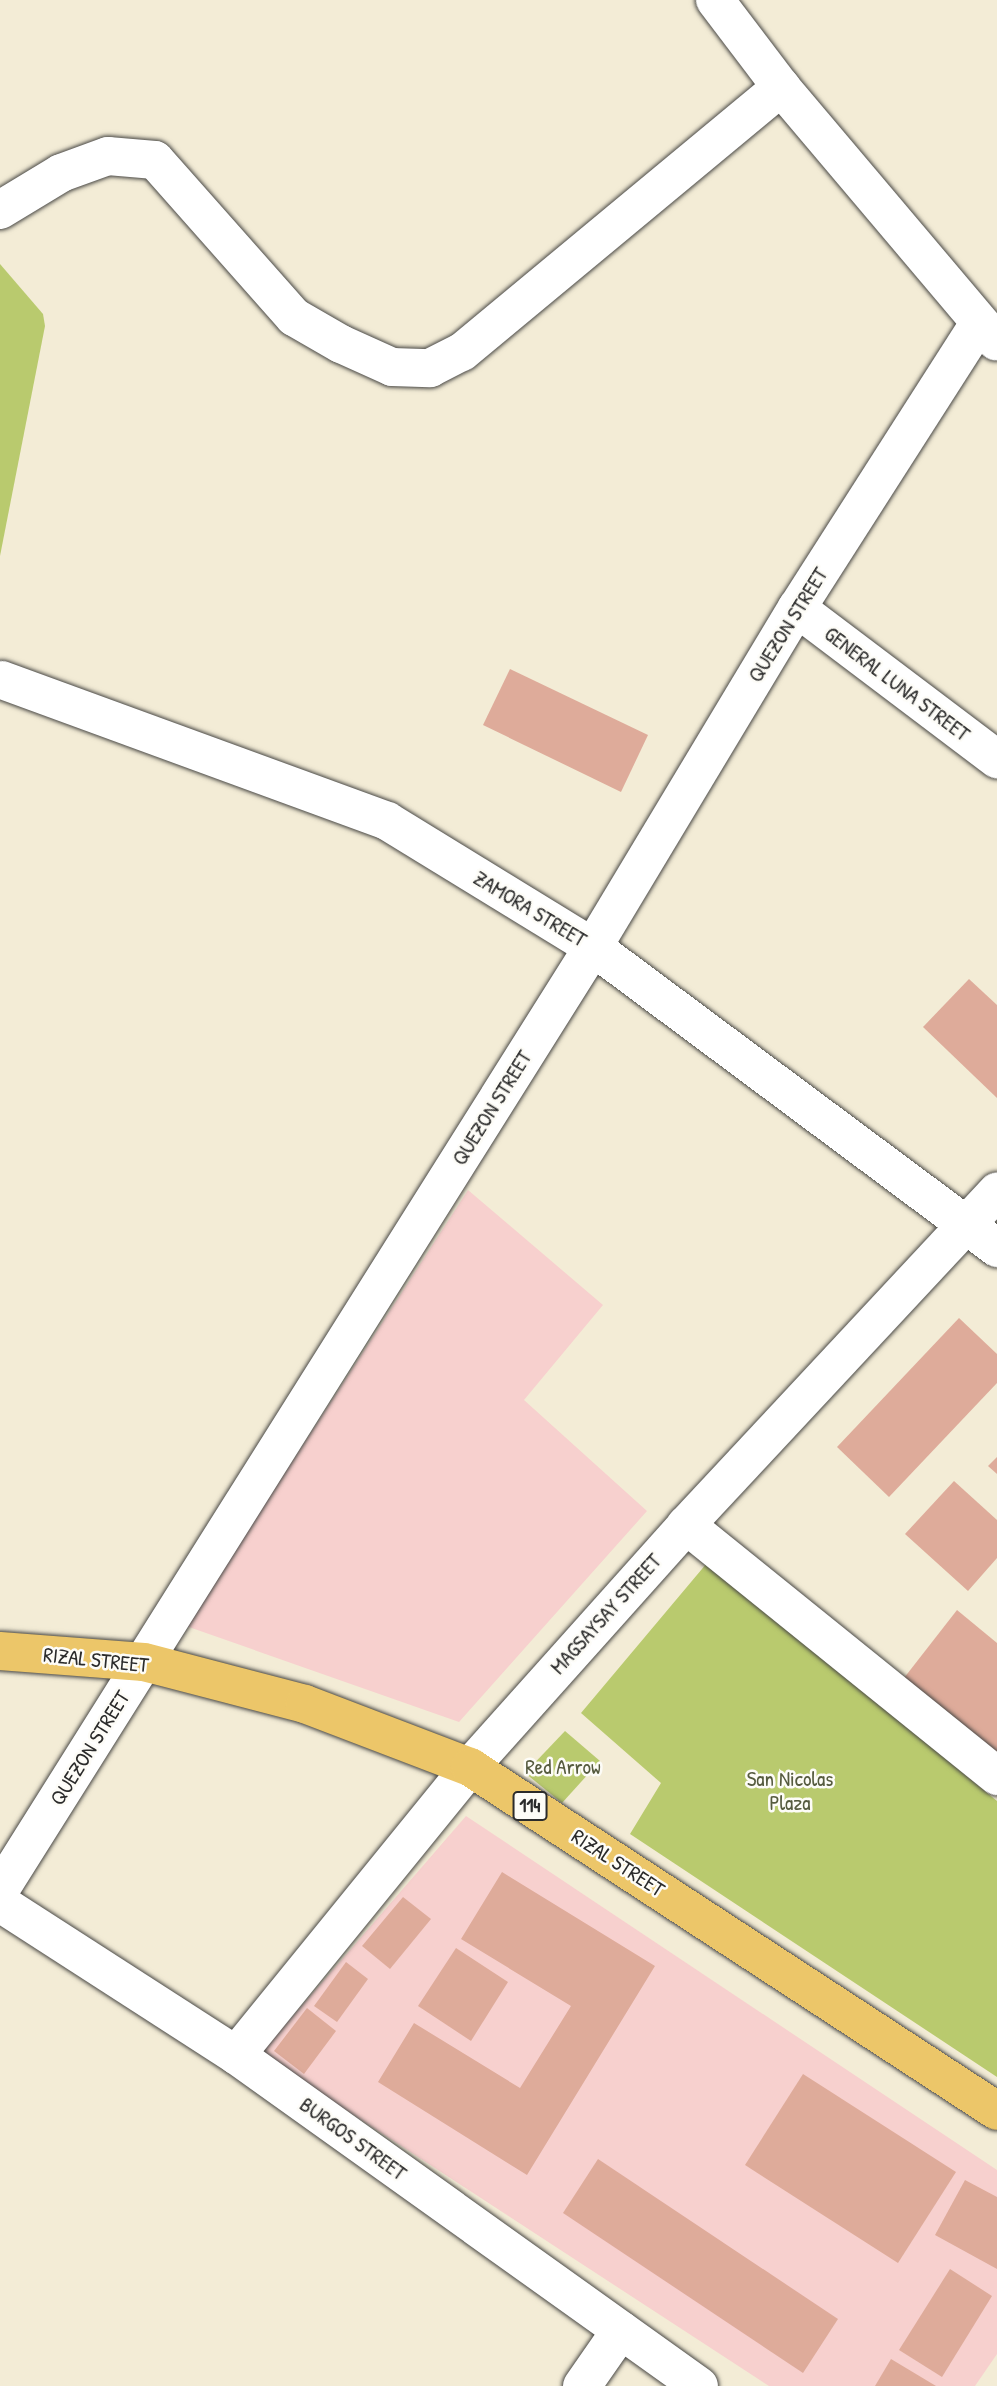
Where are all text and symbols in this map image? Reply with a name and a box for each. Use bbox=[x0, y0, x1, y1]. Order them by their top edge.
street label: QUEZON STREET bbox=[743, 563, 833, 687]
street label: GENERAL LUNA STREET bbox=[819, 621, 975, 747]
street label: ZAMORA STREET bbox=[469, 865, 591, 953]
street label: QUEZON STREET bbox=[447, 1046, 537, 1170]
street label: MAGSAYSAY STREET bbox=[545, 1549, 667, 1679]
street label: RIZAL STREET bbox=[42, 1642, 150, 1678]
street label: QUEZON STREET bbox=[45, 1686, 135, 1810]
park label: Red Arrow bbox=[525, 1754, 601, 1780]
park label: San Nicolas Plaza bbox=[747, 1766, 833, 1816]
road number: 114 bbox=[512, 1790, 548, 1822]
street label: RIZAL STREET bbox=[567, 1824, 669, 1902]
street label: BURGOS STREET bbox=[295, 2092, 411, 2186]

